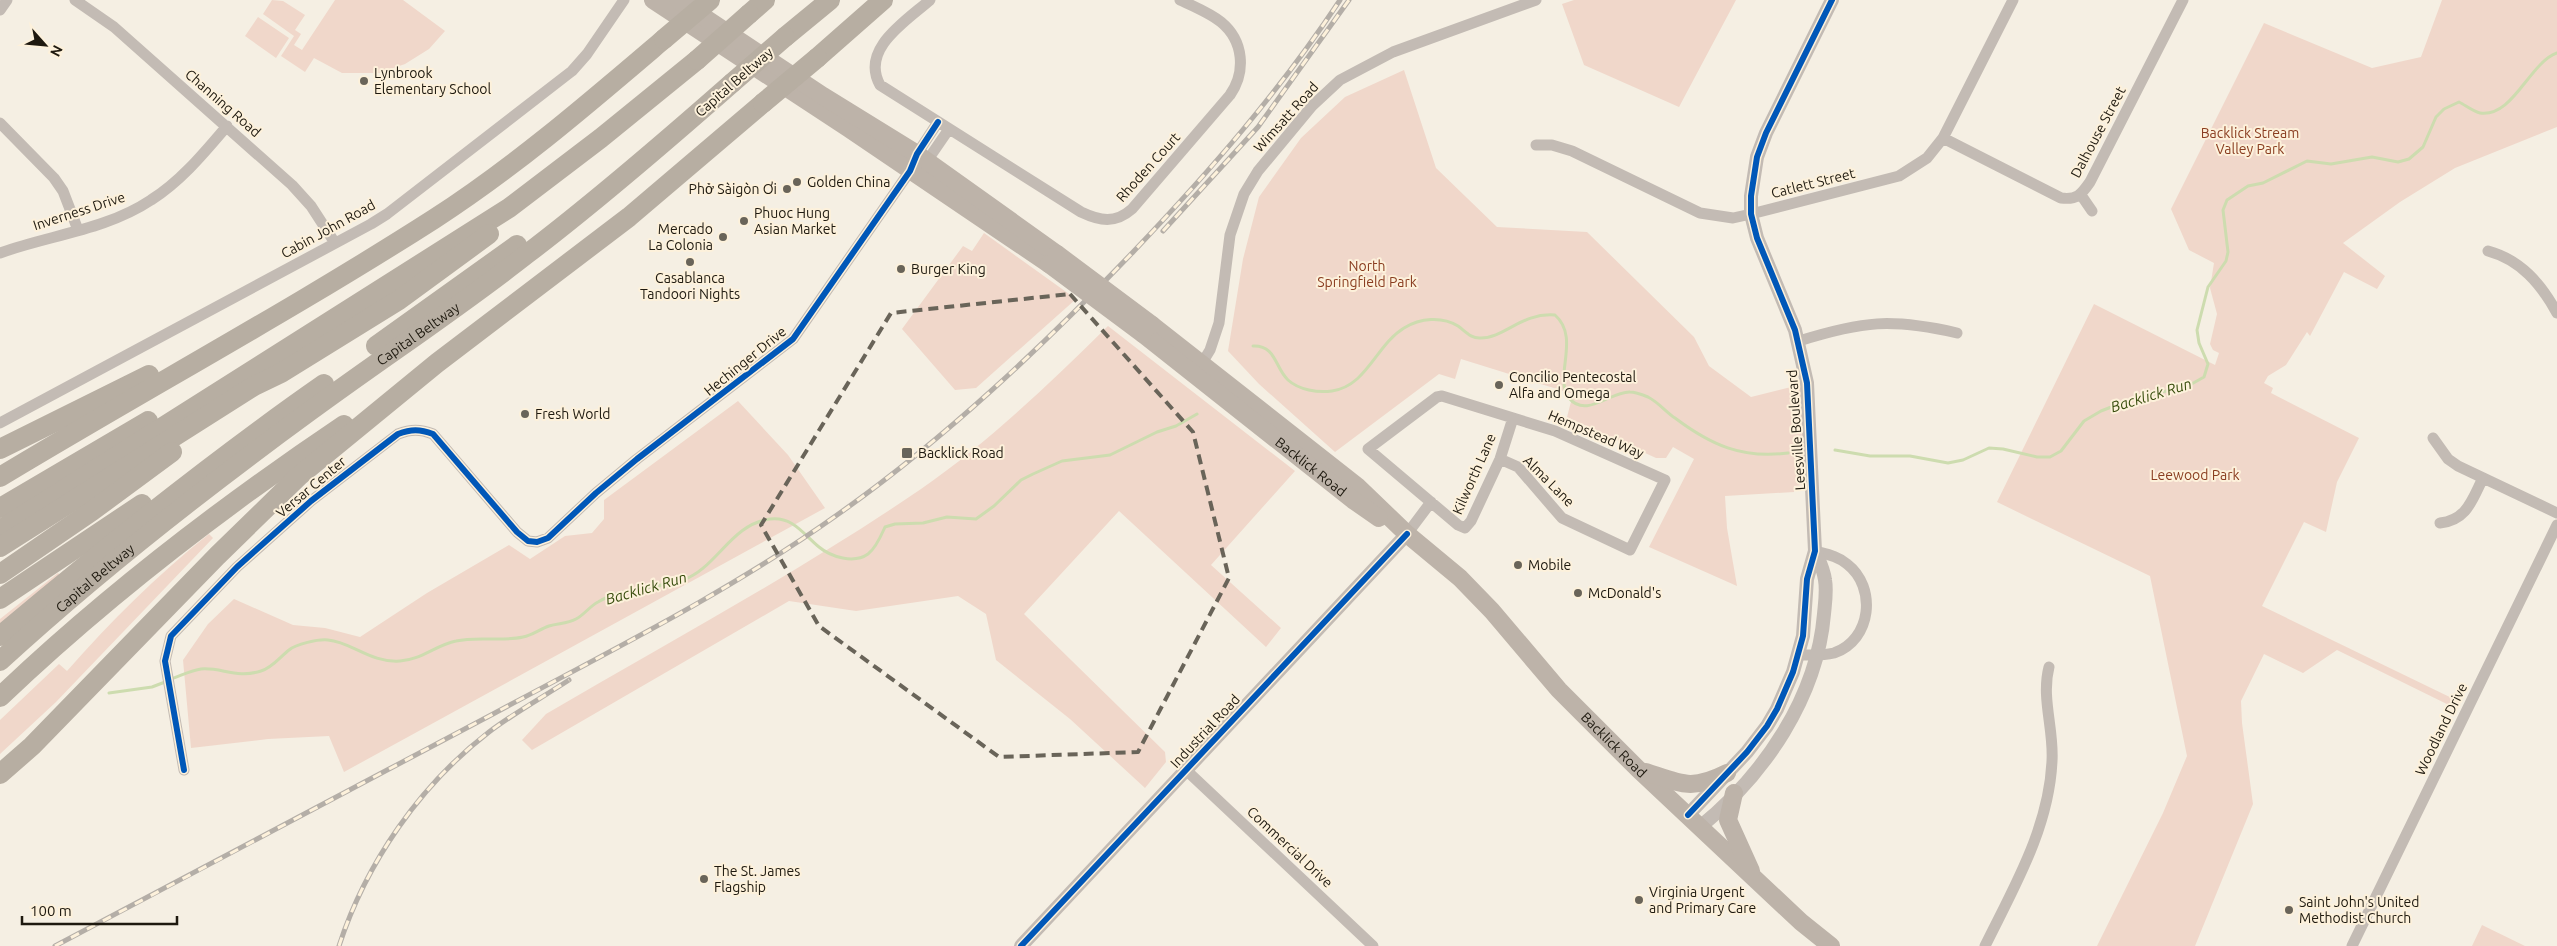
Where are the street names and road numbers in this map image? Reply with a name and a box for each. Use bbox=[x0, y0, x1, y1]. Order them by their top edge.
street label: Capital Beltway bbox=[692, 44, 776, 120]
street label: Channing Road bbox=[182, 66, 264, 140]
street label: Wimsatt Road bbox=[1250, 79, 1322, 155]
street label: Dalhouse Street bbox=[2067, 83, 2129, 180]
street label: Rhoden Court bbox=[1113, 129, 1184, 205]
street label: Catlett Street bbox=[1769, 165, 1857, 201]
street label: Inverness Drive bbox=[31, 189, 127, 233]
street label: Cabin John Road bbox=[278, 197, 378, 261]
street label: Capital Beltway bbox=[373, 299, 463, 369]
street label: Hechinger Drive bbox=[701, 323, 789, 399]
street label: Leesville Boulevard bbox=[1784, 369, 1808, 491]
street label: Hempstead Way bbox=[1546, 407, 1646, 461]
street label: Kilworth Lane bbox=[1449, 431, 1499, 517]
street label: Backlick Road bbox=[1272, 434, 1350, 500]
street label: Alma Lane bbox=[1520, 452, 1578, 510]
street label: Versar Center bbox=[273, 453, 350, 521]
street label: Capital Beltway bbox=[52, 541, 138, 616]
street label: Woodland Drive bbox=[2412, 680, 2470, 778]
street label: Industrial Road bbox=[1167, 691, 1243, 771]
street label: Backlick Road bbox=[1578, 709, 1650, 781]
street label: Commercial Drive bbox=[1244, 803, 1336, 891]

